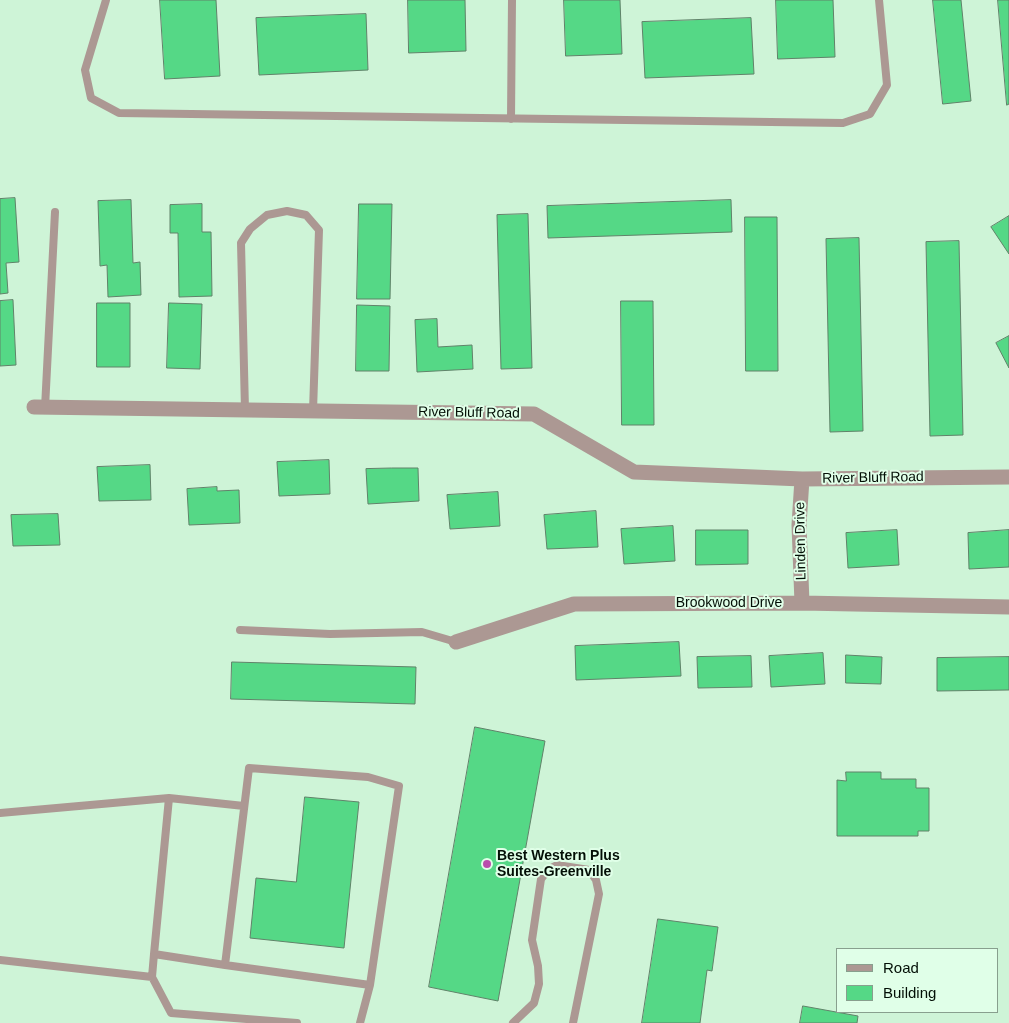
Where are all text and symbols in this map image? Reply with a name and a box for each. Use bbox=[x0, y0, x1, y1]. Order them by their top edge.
street label: River Bluff Road bbox=[418, 404, 520, 422]
street label: River Bluff Road bbox=[822, 469, 924, 487]
street label: Linden Drive bbox=[792, 502, 810, 580]
street label: Brookwood Drive bbox=[676, 595, 782, 611]
place label: Best Western Plus Suites-Greenville bbox=[497, 848, 620, 880]
marker: Best Western Plus Suites-Greenville bbox=[481, 858, 493, 870]
legend bbox=[836, 948, 999, 1013]
text: Road bbox=[883, 959, 919, 976]
text: Building bbox=[883, 984, 936, 1001]

